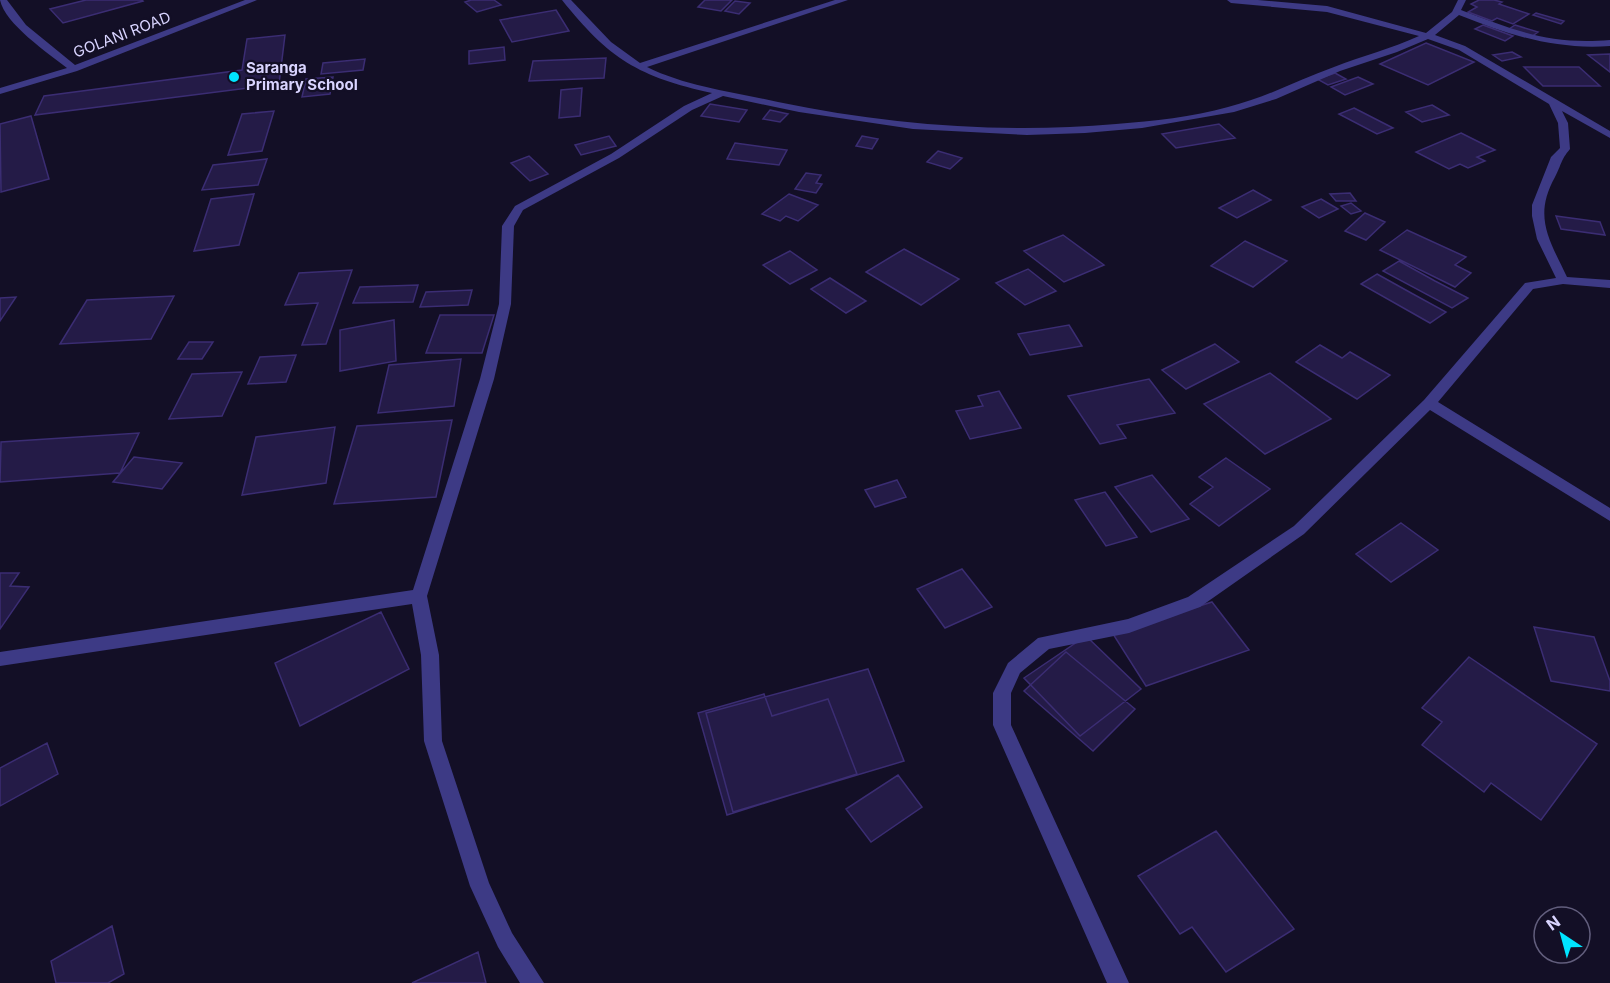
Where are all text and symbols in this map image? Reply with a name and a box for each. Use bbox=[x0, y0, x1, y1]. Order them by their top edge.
street label: GOLANI ROAD bbox=[70, 7, 173, 62]
place label: Saranga Primary School bbox=[246, 58, 358, 94]
marker: Saranga Primary School bbox=[227, 70, 241, 84]
north arrow bbox=[1532, 905, 1592, 965]
text: N bbox=[1542, 911, 1564, 935]

